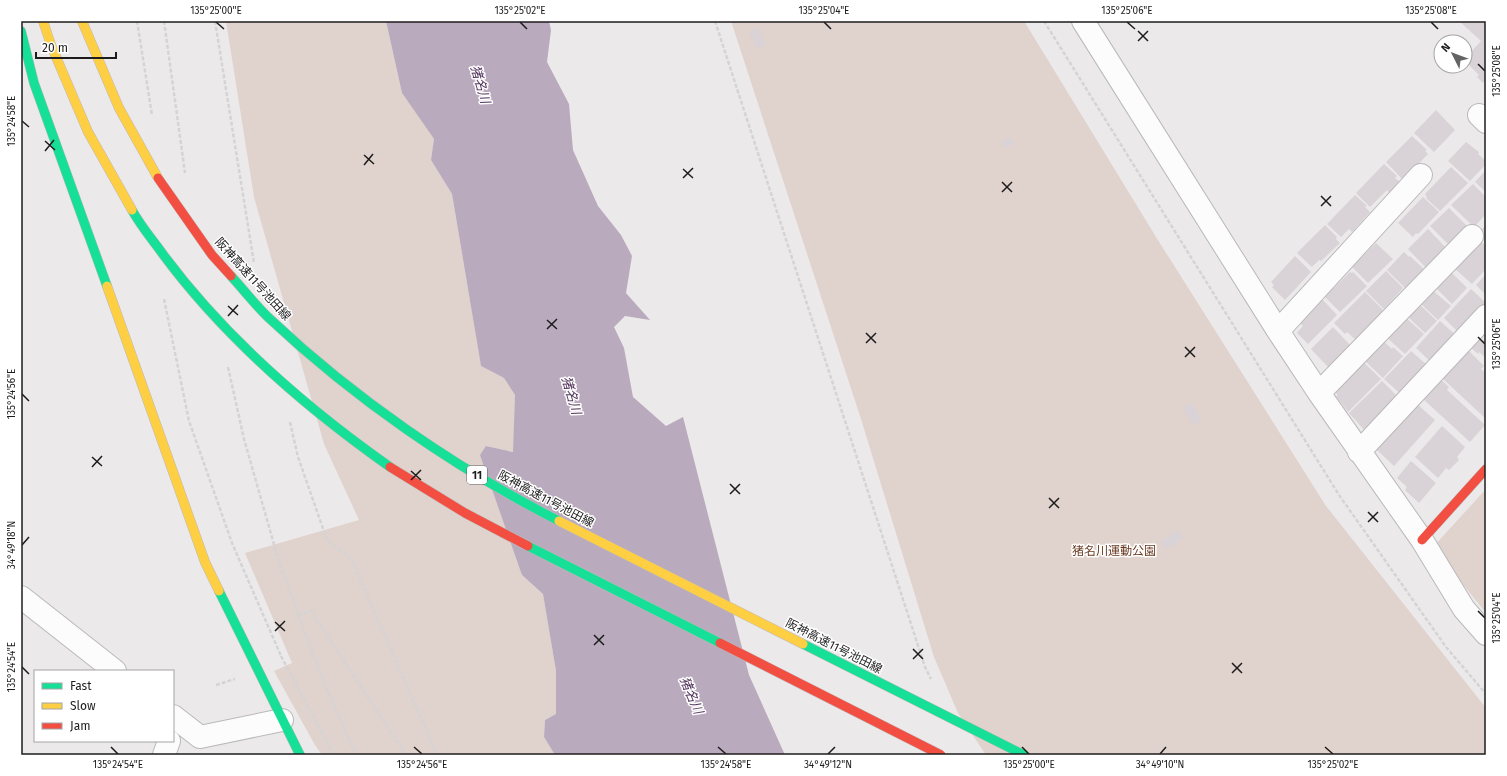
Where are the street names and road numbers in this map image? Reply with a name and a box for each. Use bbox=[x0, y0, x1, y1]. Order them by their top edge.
street label: 阪神高速11号池田線 bbox=[212, 235, 294, 323]
road number: 11 bbox=[467, 466, 487, 484]
street label: 阪神高速11号池田線 bbox=[496, 468, 596, 530]
street label: 阪神高速11号池田線 bbox=[783, 616, 885, 676]

